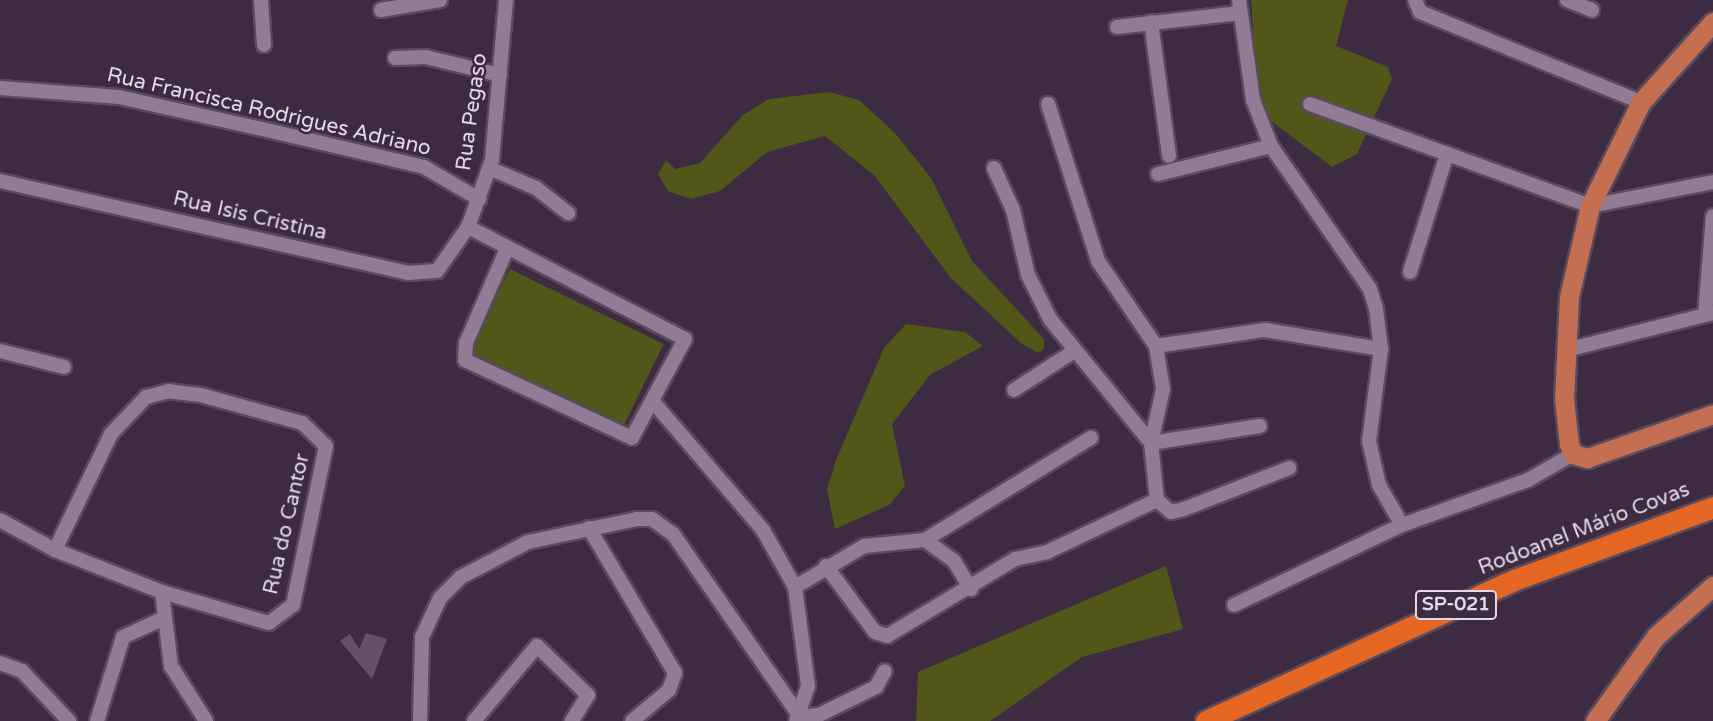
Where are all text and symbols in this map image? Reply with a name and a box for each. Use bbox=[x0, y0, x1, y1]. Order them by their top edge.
street label: Rua Pegaso bbox=[451, 52, 493, 172]
street label: Rua Francisca Rodrigues Adriano bbox=[105, 62, 433, 162]
street label: Rua Isis Cristina bbox=[171, 186, 329, 246]
street label: Rua do Cantor bbox=[259, 451, 315, 597]
street label: Rodoanel Mário Covas bbox=[1475, 477, 1693, 581]
road number: SP-021 bbox=[1414, 590, 1498, 620]

